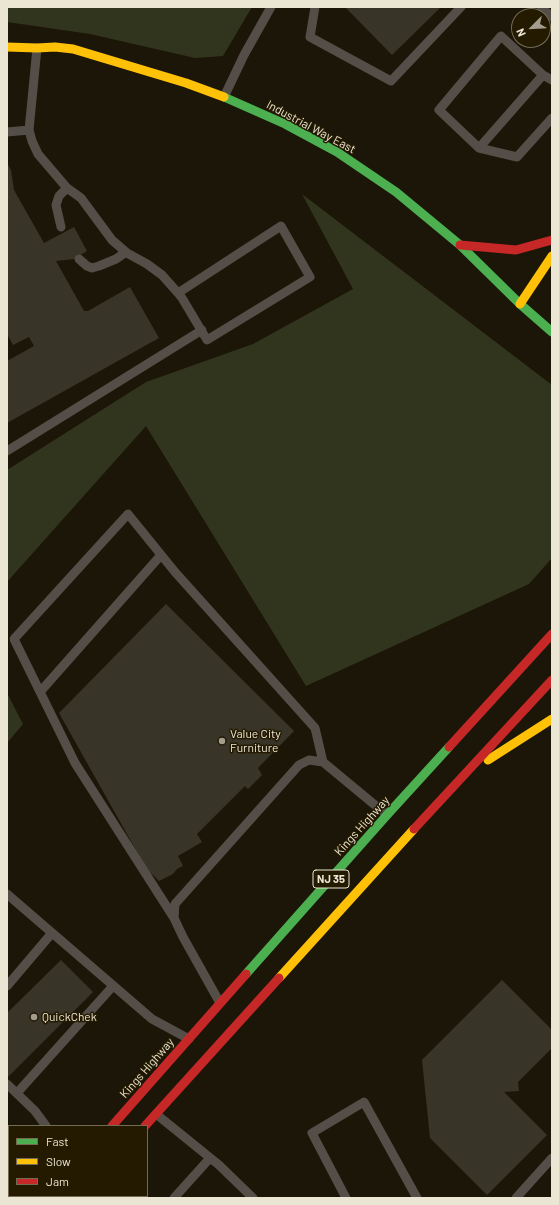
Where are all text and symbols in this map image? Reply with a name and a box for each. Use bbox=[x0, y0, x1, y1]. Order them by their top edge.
north arrow bbox=[511, 8, 551, 48]
text: N bbox=[513, 27, 528, 39]
street label: Industrial Way East bbox=[264, 97, 358, 157]
place label: Value City Furniture bbox=[230, 727, 281, 755]
marker: Value City Furniture bbox=[217, 736, 227, 746]
street label: Kings Highway bbox=[332, 793, 392, 859]
road number: NJ 35 bbox=[313, 870, 349, 888]
place label: QuickChek bbox=[42, 1010, 97, 1024]
marker: QuickChek bbox=[29, 1012, 39, 1022]
street label: Kings Highway bbox=[117, 1035, 177, 1101]
legend bbox=[8, 1125, 148, 1197]
text: Fast bbox=[46, 1134, 69, 1148]
text: Slow bbox=[46, 1154, 71, 1168]
text: Jam bbox=[46, 1174, 69, 1188]

